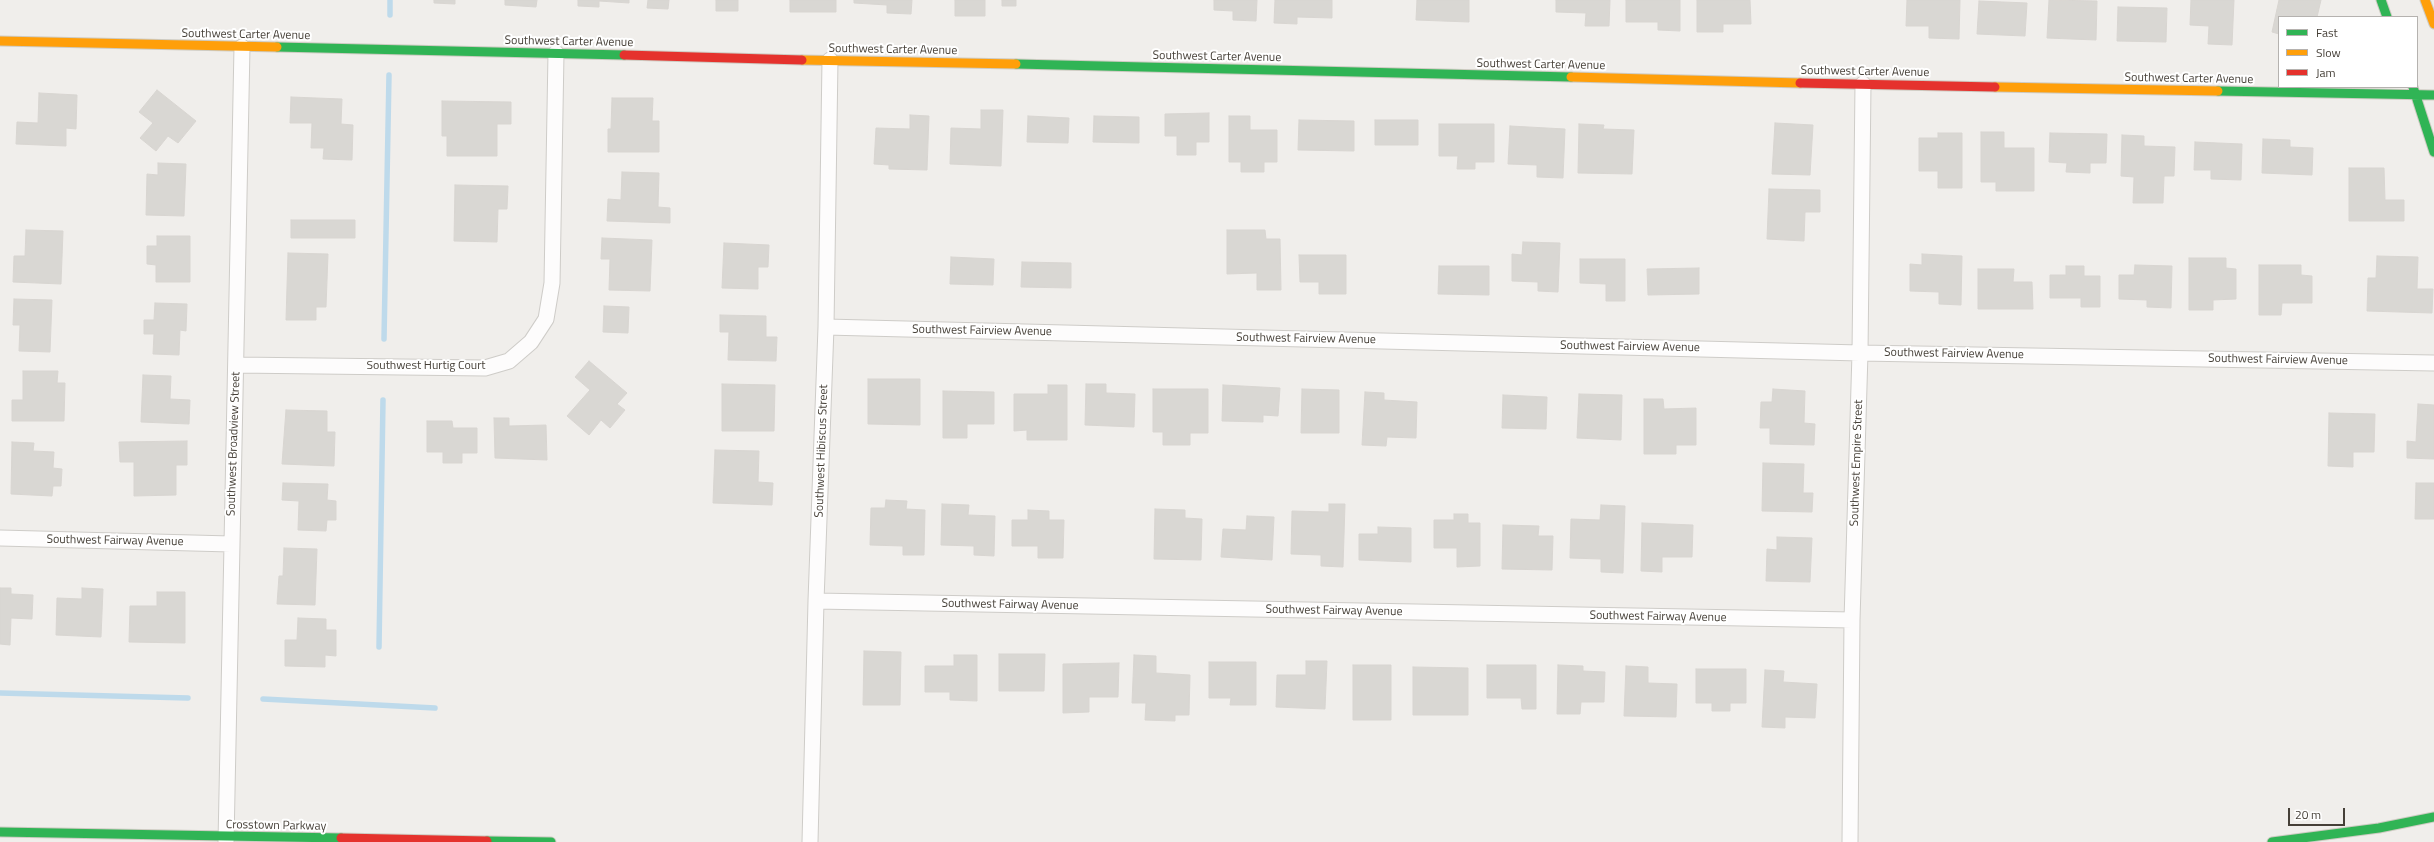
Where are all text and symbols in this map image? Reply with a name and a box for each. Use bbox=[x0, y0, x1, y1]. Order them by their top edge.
legend bbox=[2278, 16, 2418, 88]
text: Fast bbox=[2316, 23, 2338, 42]
street label: Southwest Carter Avenue bbox=[182, 27, 310, 43]
street label: Southwest Carter Avenue bbox=[505, 34, 633, 50]
street label: Southwest Carter Avenue bbox=[829, 42, 957, 58]
text: Slow bbox=[2316, 43, 2341, 62]
street label: Southwest Carter Avenue bbox=[1153, 49, 1281, 65]
street label: Southwest Carter Avenue bbox=[1477, 57, 1605, 73]
text: Jam bbox=[2316, 63, 2336, 82]
street label: Southwest Carter Avenue bbox=[1801, 64, 1929, 80]
street label: Southwest Carter Avenue bbox=[2125, 71, 2253, 87]
street label: Southwest Fairview Avenue bbox=[912, 323, 1052, 339]
street label: Southwest Fairview Avenue bbox=[1236, 331, 1376, 347]
street label: Southwest Fairview Avenue bbox=[1560, 339, 1700, 355]
street label: Southwest Fairview Avenue bbox=[1884, 346, 2024, 362]
street label: Southwest Fairview Avenue bbox=[2208, 352, 2348, 368]
street label: Southwest Hurtig Court bbox=[366, 359, 486, 373]
street label: Southwest Broadview Street bbox=[224, 371, 244, 517]
street label: Southwest Hibiscus Street bbox=[812, 384, 832, 518]
street label: Southwest Empire Street bbox=[1848, 399, 1866, 527]
street label: Southwest Fairway Avenue bbox=[46, 533, 184, 549]
street label: Southwest Fairway Avenue bbox=[941, 597, 1079, 613]
street label: Southwest Fairway Avenue bbox=[1265, 603, 1403, 619]
street label: Southwest Fairway Avenue bbox=[1589, 609, 1727, 625]
scale bar bbox=[2290, 800, 2347, 826]
text: 20 m bbox=[2295, 805, 2321, 824]
street label: Crosstown Parkway bbox=[226, 818, 326, 834]

